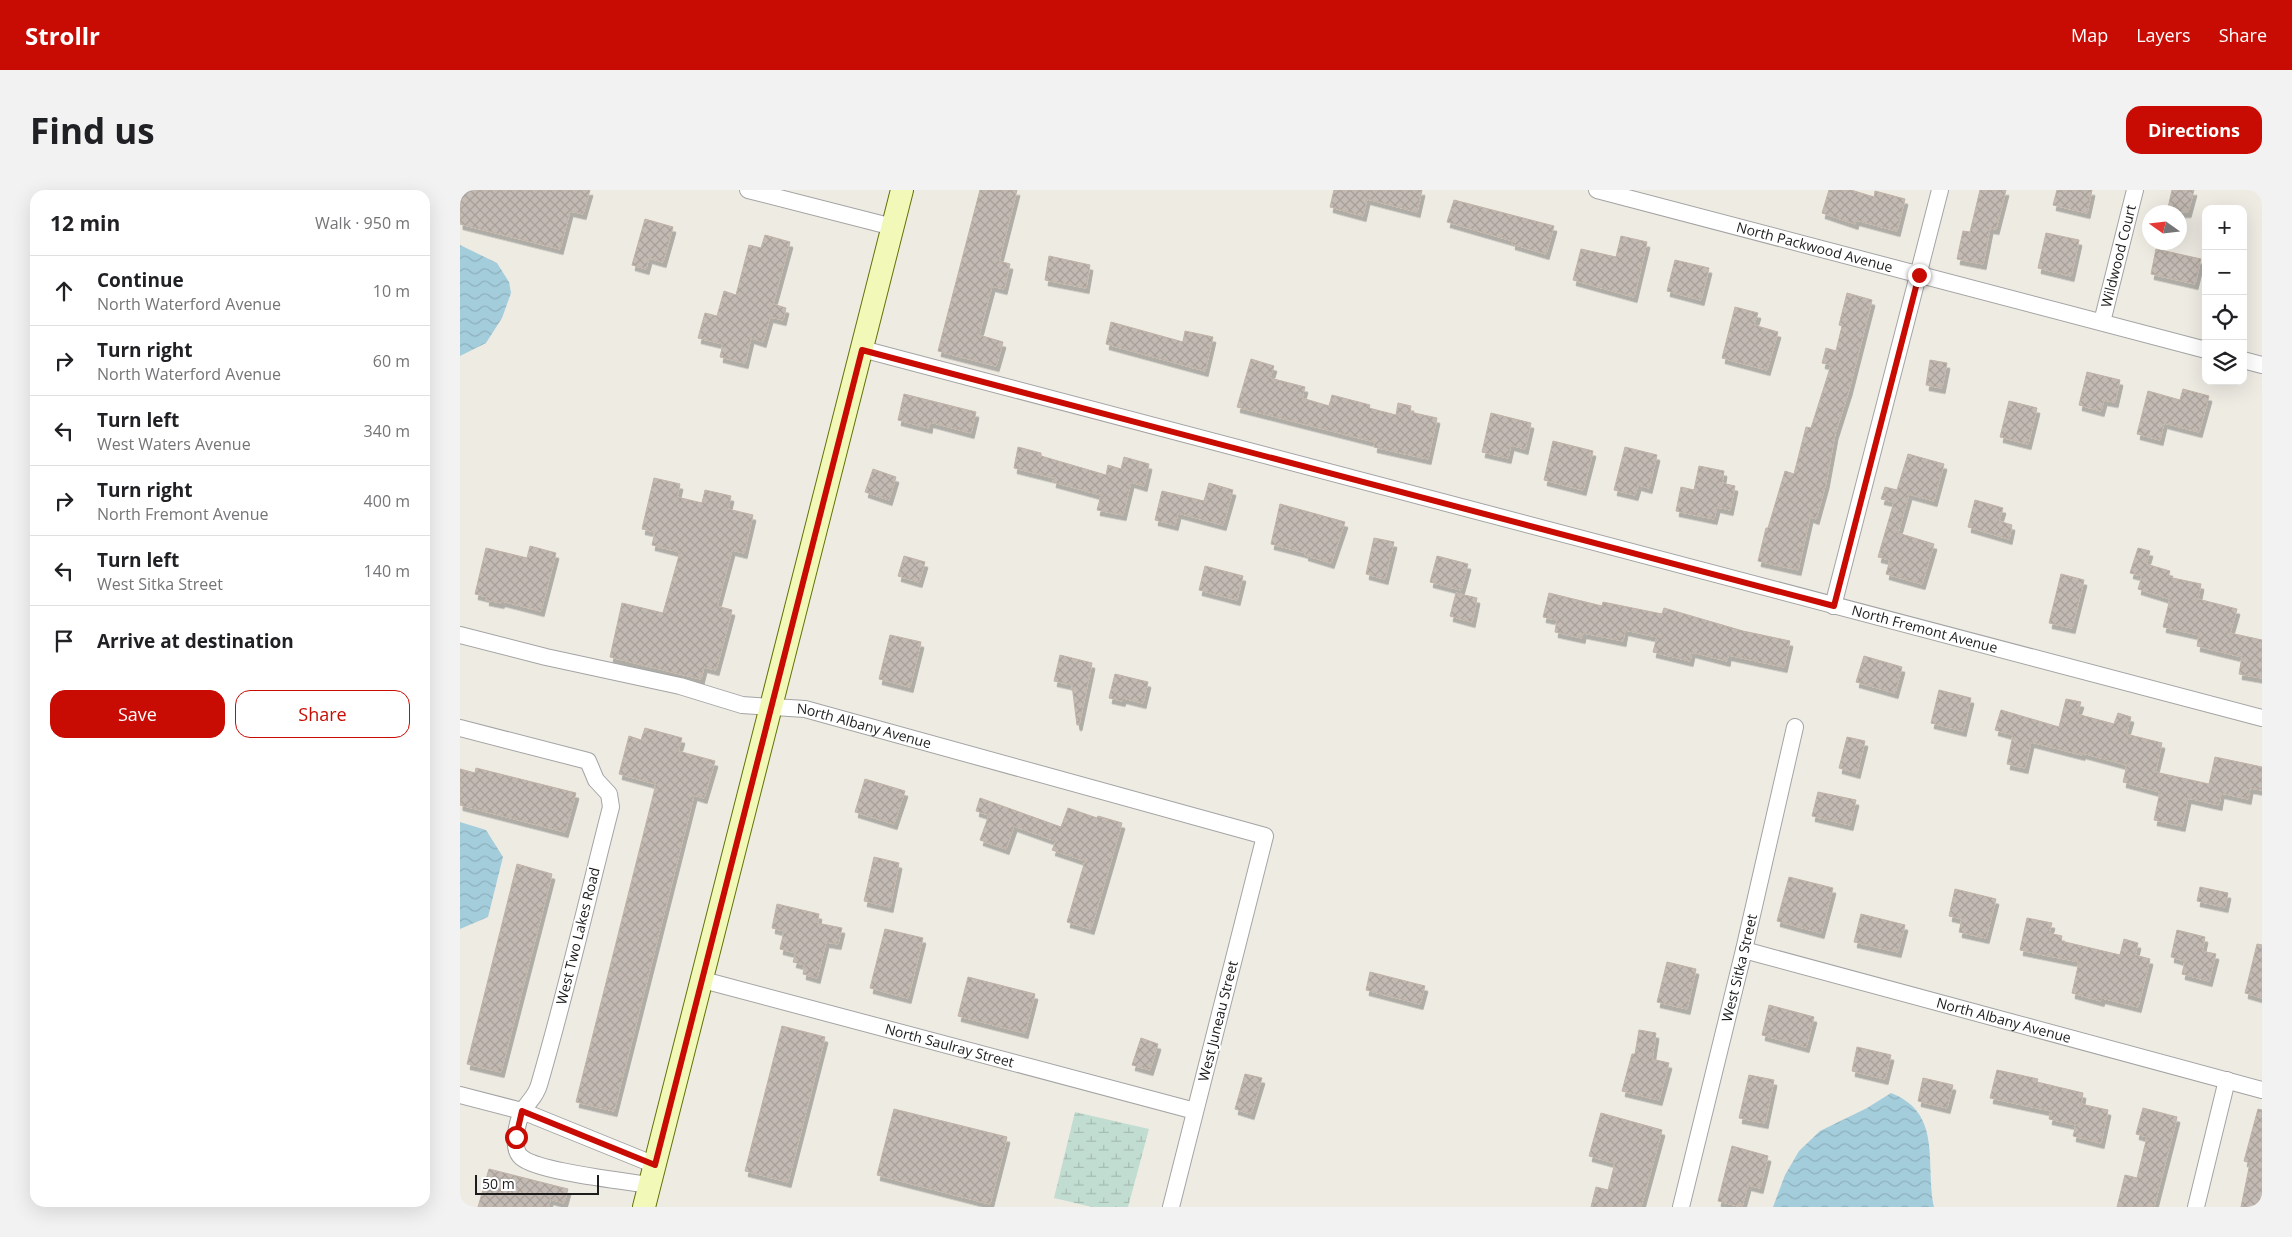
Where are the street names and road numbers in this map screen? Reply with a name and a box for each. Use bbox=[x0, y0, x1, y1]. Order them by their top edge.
street label: Wildwood Court bbox=[2096, 203, 2140, 309]
street label: North Packwood Avenue bbox=[1735, 217, 1895, 276]
street label: North Fremont Avenue bbox=[1850, 600, 2000, 657]
street label: North Albany Avenue bbox=[796, 698, 934, 752]
street label: West Two Lakes Road bbox=[551, 865, 604, 1006]
street label: West Sitka Street bbox=[1717, 912, 1761, 1024]
street label: West Juneau Street bbox=[1193, 958, 1242, 1083]
street label: North Albany Avenue bbox=[1934, 992, 2073, 1047]
street label: North Saulray Street bbox=[883, 1019, 1016, 1071]

